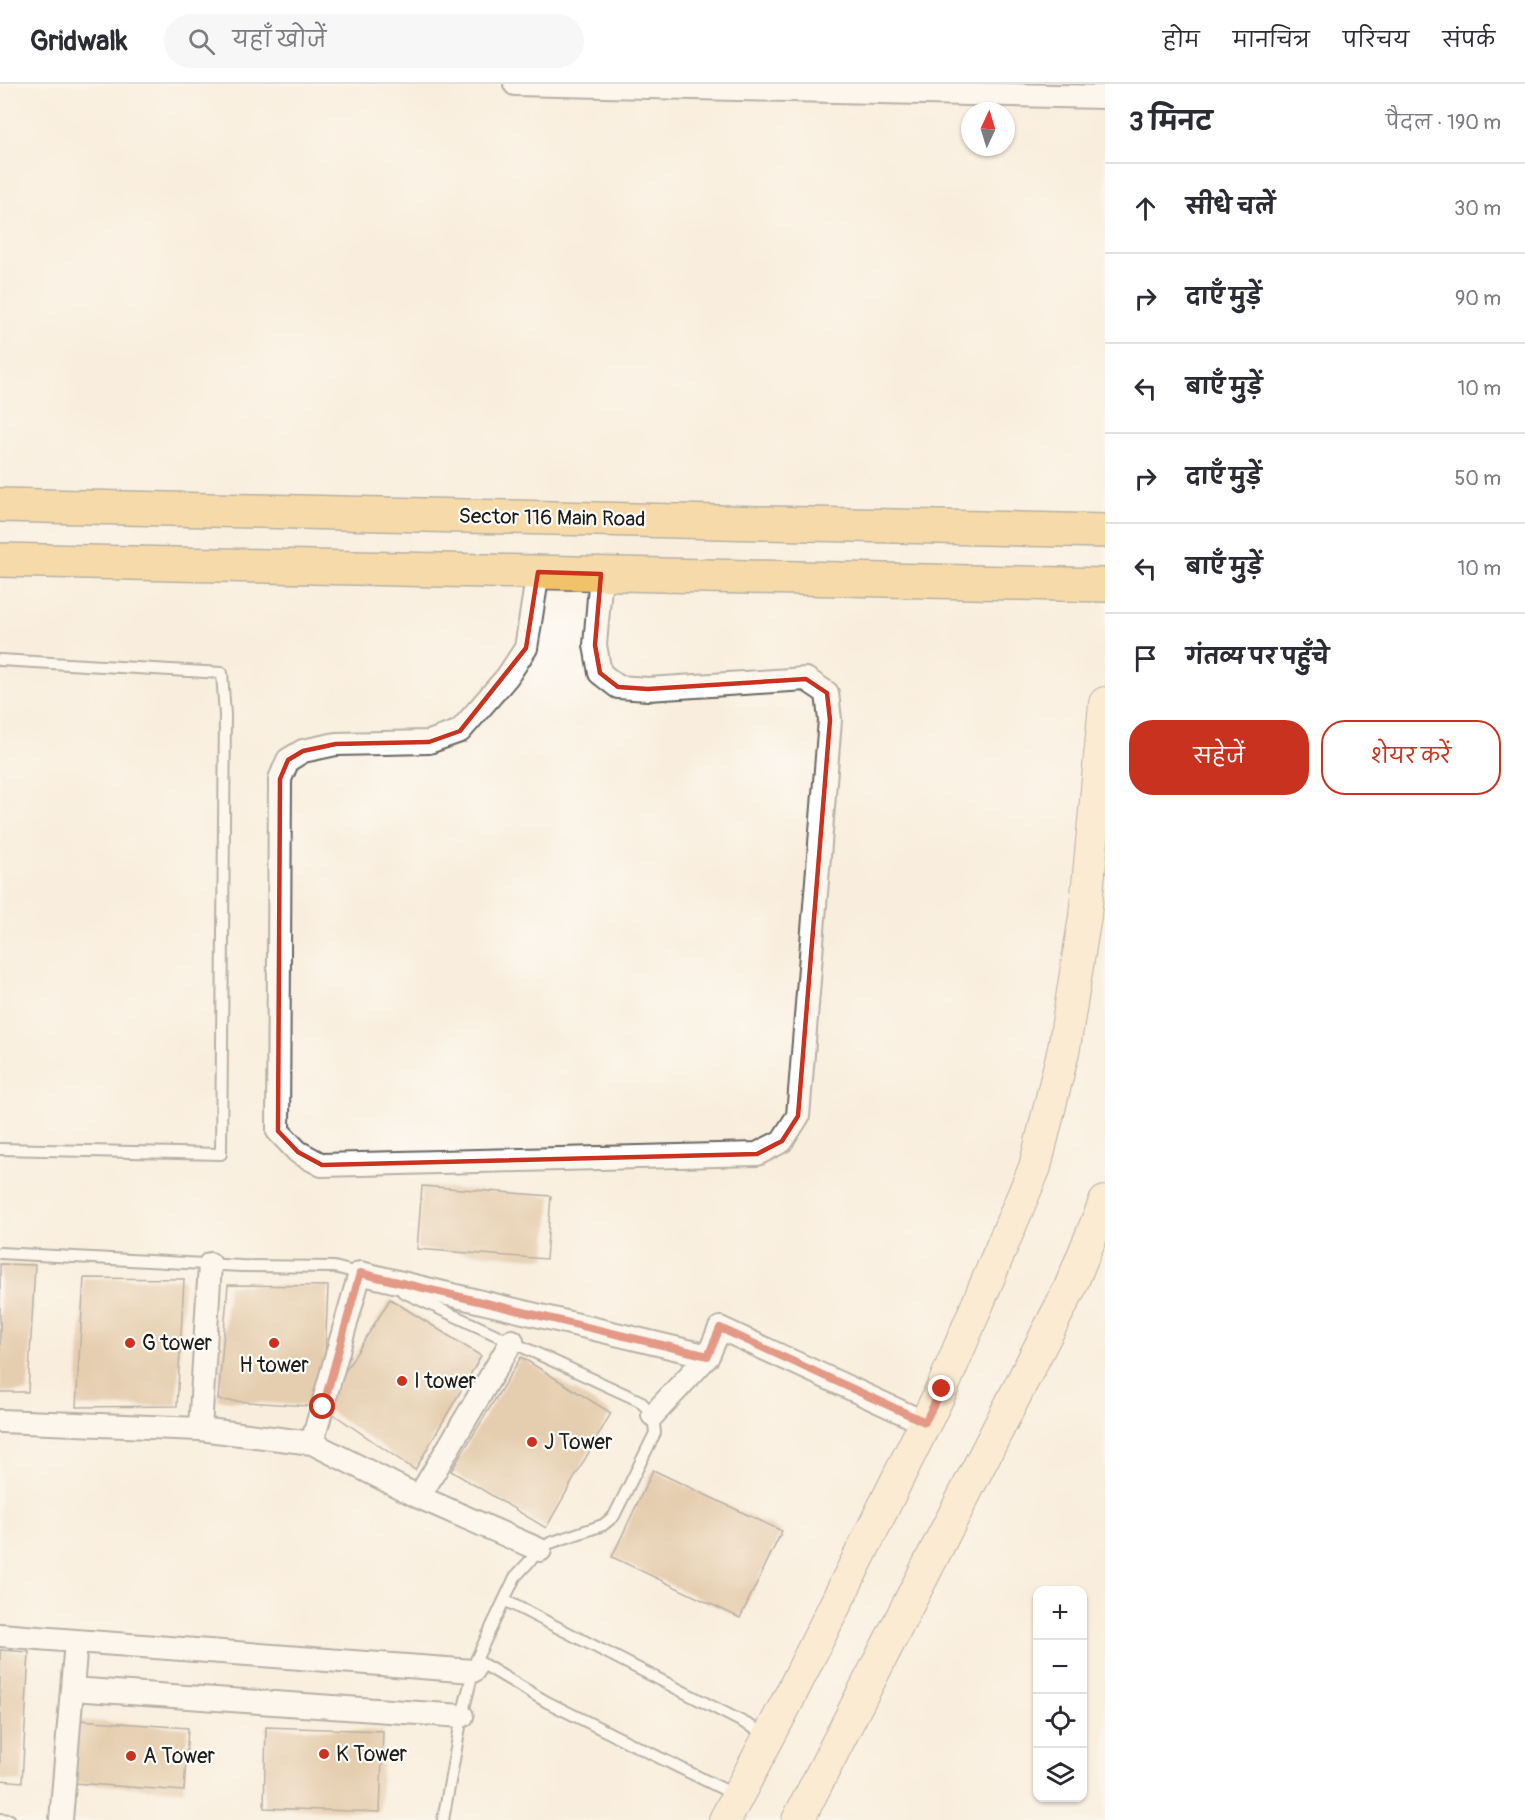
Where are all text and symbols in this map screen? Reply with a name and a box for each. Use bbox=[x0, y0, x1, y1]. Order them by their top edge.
search box bbox=[164, 14, 584, 68]
text: Gridwalk bbox=[30, 24, 128, 59]
icon: search bbox=[185, 25, 218, 58]
text: यहाँ खोजें bbox=[233, 26, 326, 54]
text: होम bbox=[1163, 27, 1200, 54]
text: मानचित्र bbox=[1233, 27, 1310, 54]
text: परिचय bbox=[1343, 27, 1409, 54]
text: संपर्क bbox=[1442, 27, 1495, 54]
north arrow bbox=[961, 102, 1015, 156]
text: 3 मिनट bbox=[1129, 106, 1212, 138]
text: पैदल · 190 m bbox=[1386, 110, 1501, 135]
icon: ahead bbox=[1129, 192, 1162, 225]
text: सीधे चलें bbox=[1186, 193, 1275, 221]
text: 30 m bbox=[1454, 196, 1501, 221]
icon: right bbox=[1129, 282, 1162, 315]
text: दाएँ मुड़ें bbox=[1186, 283, 1262, 311]
text: 90 m bbox=[1455, 286, 1501, 311]
icon: left bbox=[1129, 372, 1162, 405]
text: बाएँ मुड़ें bbox=[1186, 373, 1262, 401]
text: 10 m bbox=[1457, 376, 1501, 401]
icon: right bbox=[1129, 462, 1162, 495]
text: दाएँ मुड़ें bbox=[1186, 463, 1262, 491]
text: 50 m bbox=[1454, 466, 1501, 491]
street label: Sector 116 Main Road bbox=[458, 503, 646, 533]
icon: left bbox=[1129, 552, 1162, 585]
text: बाएँ मुड़ें bbox=[1186, 553, 1262, 581]
text: 10 m bbox=[1457, 556, 1501, 581]
icon: arrive bbox=[1129, 642, 1162, 675]
text: गंतव्य पर पहुँचे bbox=[1186, 643, 1329, 671]
button: सहेजें bbox=[1129, 720, 1309, 795]
button: शेयर करें bbox=[1321, 720, 1501, 795]
place label: G tower bbox=[142, 1330, 213, 1357]
marker: G tower bbox=[123, 1336, 137, 1350]
marker: H tower bbox=[267, 1336, 281, 1350]
place label: H tower bbox=[239, 1352, 309, 1379]
place label: I tower bbox=[414, 1368, 477, 1395]
marker: I tower bbox=[395, 1374, 409, 1388]
route end bbox=[928, 1375, 954, 1401]
route start bbox=[309, 1393, 335, 1419]
place label: J Tower bbox=[544, 1429, 613, 1456]
marker: J Tower bbox=[525, 1435, 539, 1449]
map controls bbox=[1033, 1586, 1087, 1802]
button: + bbox=[1033, 1586, 1087, 1640]
button: − bbox=[1033, 1640, 1087, 1694]
button: locate bbox=[1033, 1694, 1087, 1748]
place label: K Tower bbox=[336, 1741, 408, 1768]
place label: A Tower bbox=[143, 1743, 215, 1770]
marker: K Tower bbox=[317, 1747, 331, 1761]
button: layers bbox=[1033, 1748, 1087, 1802]
marker: A Tower bbox=[124, 1749, 138, 1763]

